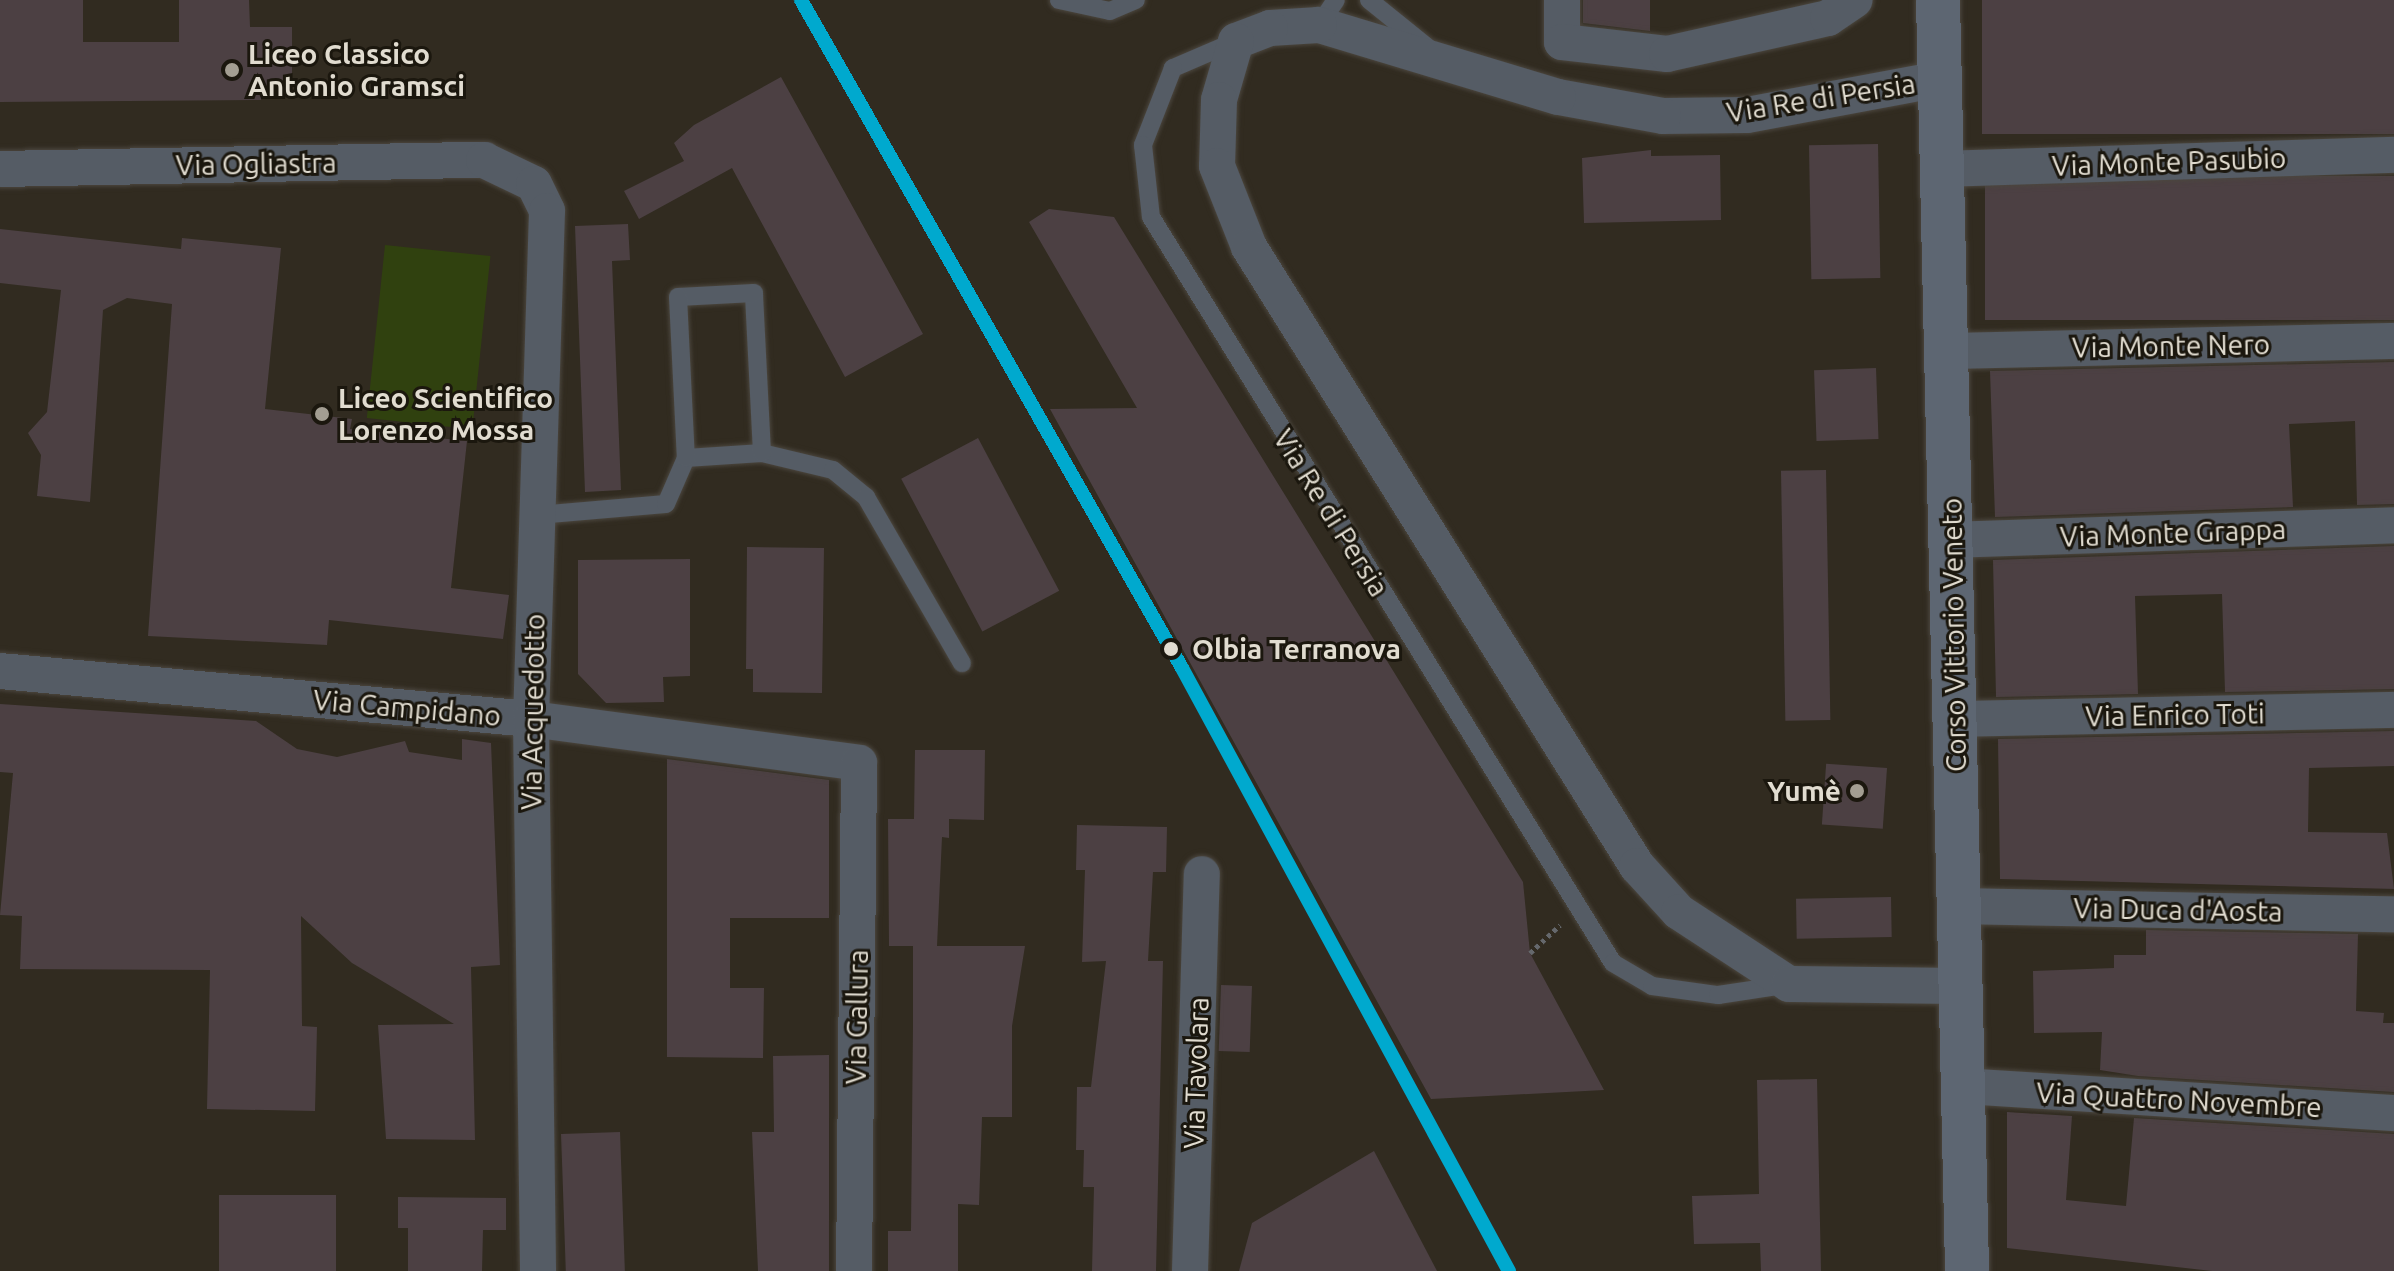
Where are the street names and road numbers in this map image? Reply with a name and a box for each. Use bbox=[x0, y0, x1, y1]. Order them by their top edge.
street label: Via Re di Persia bbox=[1724, 66, 1918, 130]
street label: Via Monte Pasubio bbox=[2051, 141, 2287, 183]
street label: Via Ogliastra bbox=[175, 146, 337, 182]
street label: Via Monte Nero bbox=[2072, 327, 2270, 365]
street label: Via Re di Persia bbox=[1266, 423, 1396, 603]
street label: Corso Vittorio Veneto bbox=[1935, 498, 1973, 772]
street label: Via Monte Grappa bbox=[2059, 512, 2287, 554]
street label: Via Acquedotto bbox=[514, 614, 552, 810]
street label: Via Campidano bbox=[312, 683, 502, 733]
street label: Via Enrico Toti bbox=[2085, 697, 2265, 733]
street label: Via Duca d'Aosta bbox=[2073, 891, 2283, 929]
street label: Via Gallura bbox=[839, 949, 875, 1085]
street label: Via Tavolara bbox=[1177, 997, 1215, 1149]
street label: Via Quattro Novembre bbox=[2035, 1076, 2323, 1124]

